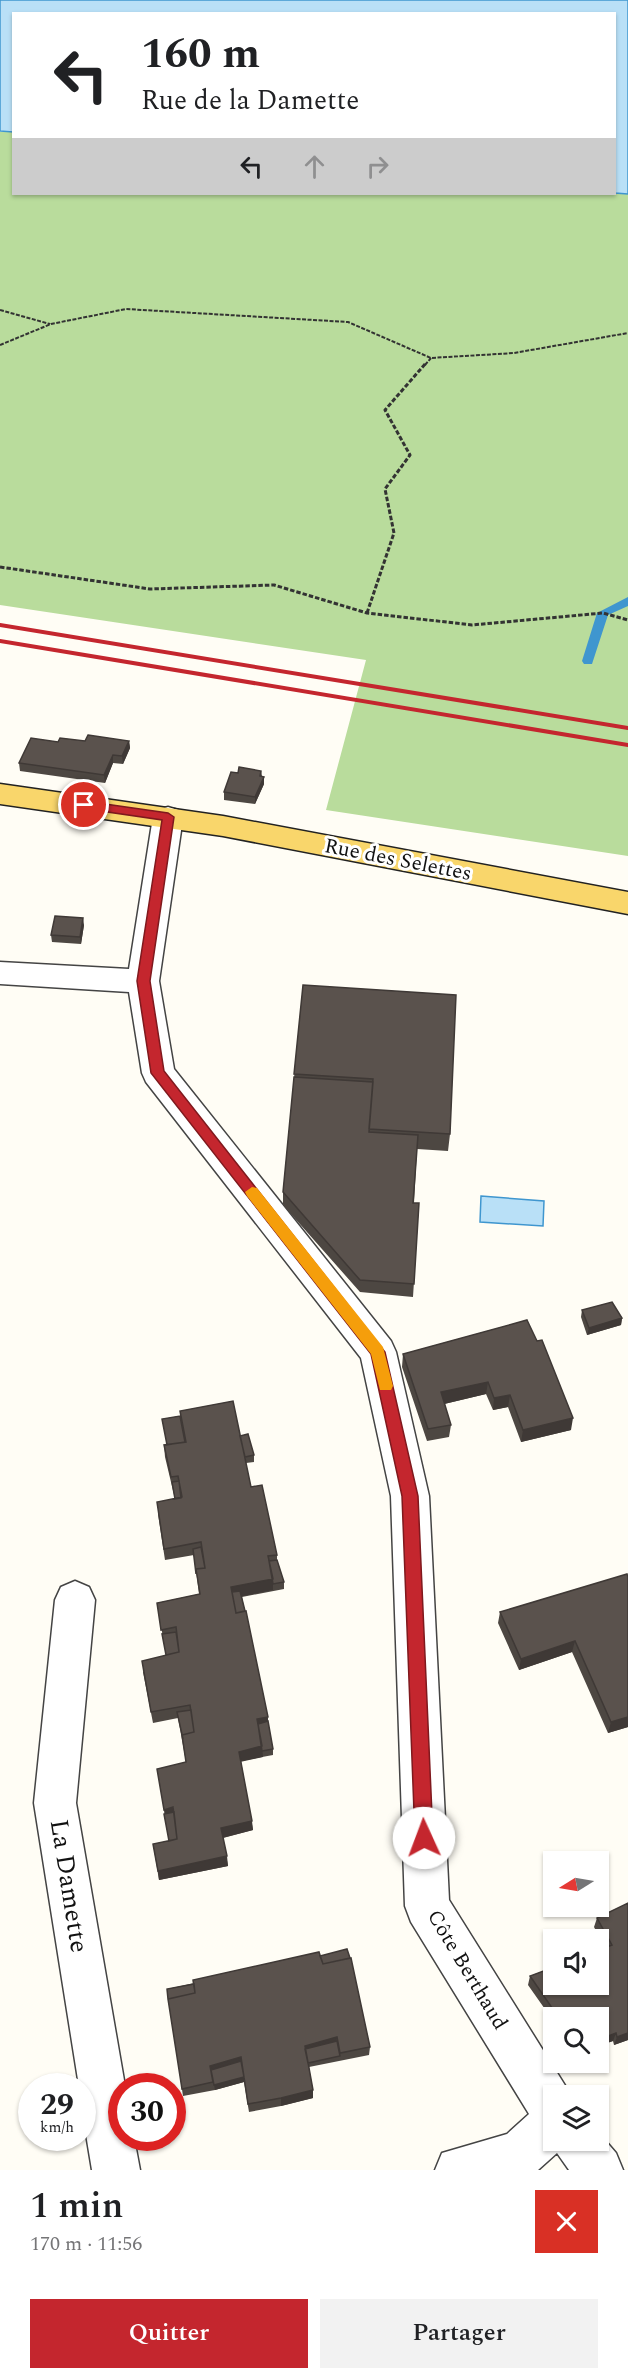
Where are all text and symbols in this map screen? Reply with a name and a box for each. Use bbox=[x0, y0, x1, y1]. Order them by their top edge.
text: 160 m bbox=[141, 23, 260, 86]
icon: left bbox=[42, 36, 120, 114]
text: Rue de la Damette bbox=[141, 80, 359, 122]
icon: left bbox=[235, 150, 268, 183]
icon: ahead bbox=[298, 150, 331, 183]
icon: right bbox=[361, 150, 394, 183]
pin bbox=[58, 779, 109, 830]
icon: arrive bbox=[67, 788, 100, 821]
street label: Rue des Selettes bbox=[322, 830, 474, 890]
position arrow bbox=[392, 1806, 456, 1870]
street label: La Damette bbox=[39, 1816, 99, 1956]
north arrow bbox=[543, 1851, 609, 1917]
map controls bbox=[543, 1851, 609, 2151]
street label: Côte Berthaud bbox=[418, 1904, 516, 2036]
button: sound bbox=[543, 1929, 609, 1995]
button: search bbox=[543, 2007, 609, 2073]
speed limit sign: 30 bbox=[108, 2073, 186, 2151]
text: 29 bbox=[40, 2082, 74, 2128]
button: layers bbox=[543, 2085, 609, 2151]
text: km/h bbox=[40, 2116, 74, 2139]
text: 1 min bbox=[30, 2179, 123, 2234]
button: close bbox=[535, 2190, 598, 2253]
text: 170 m · 11:56 bbox=[30, 2229, 142, 2259]
button: Quitter bbox=[30, 2299, 308, 2368]
button: Partager bbox=[320, 2299, 598, 2368]

